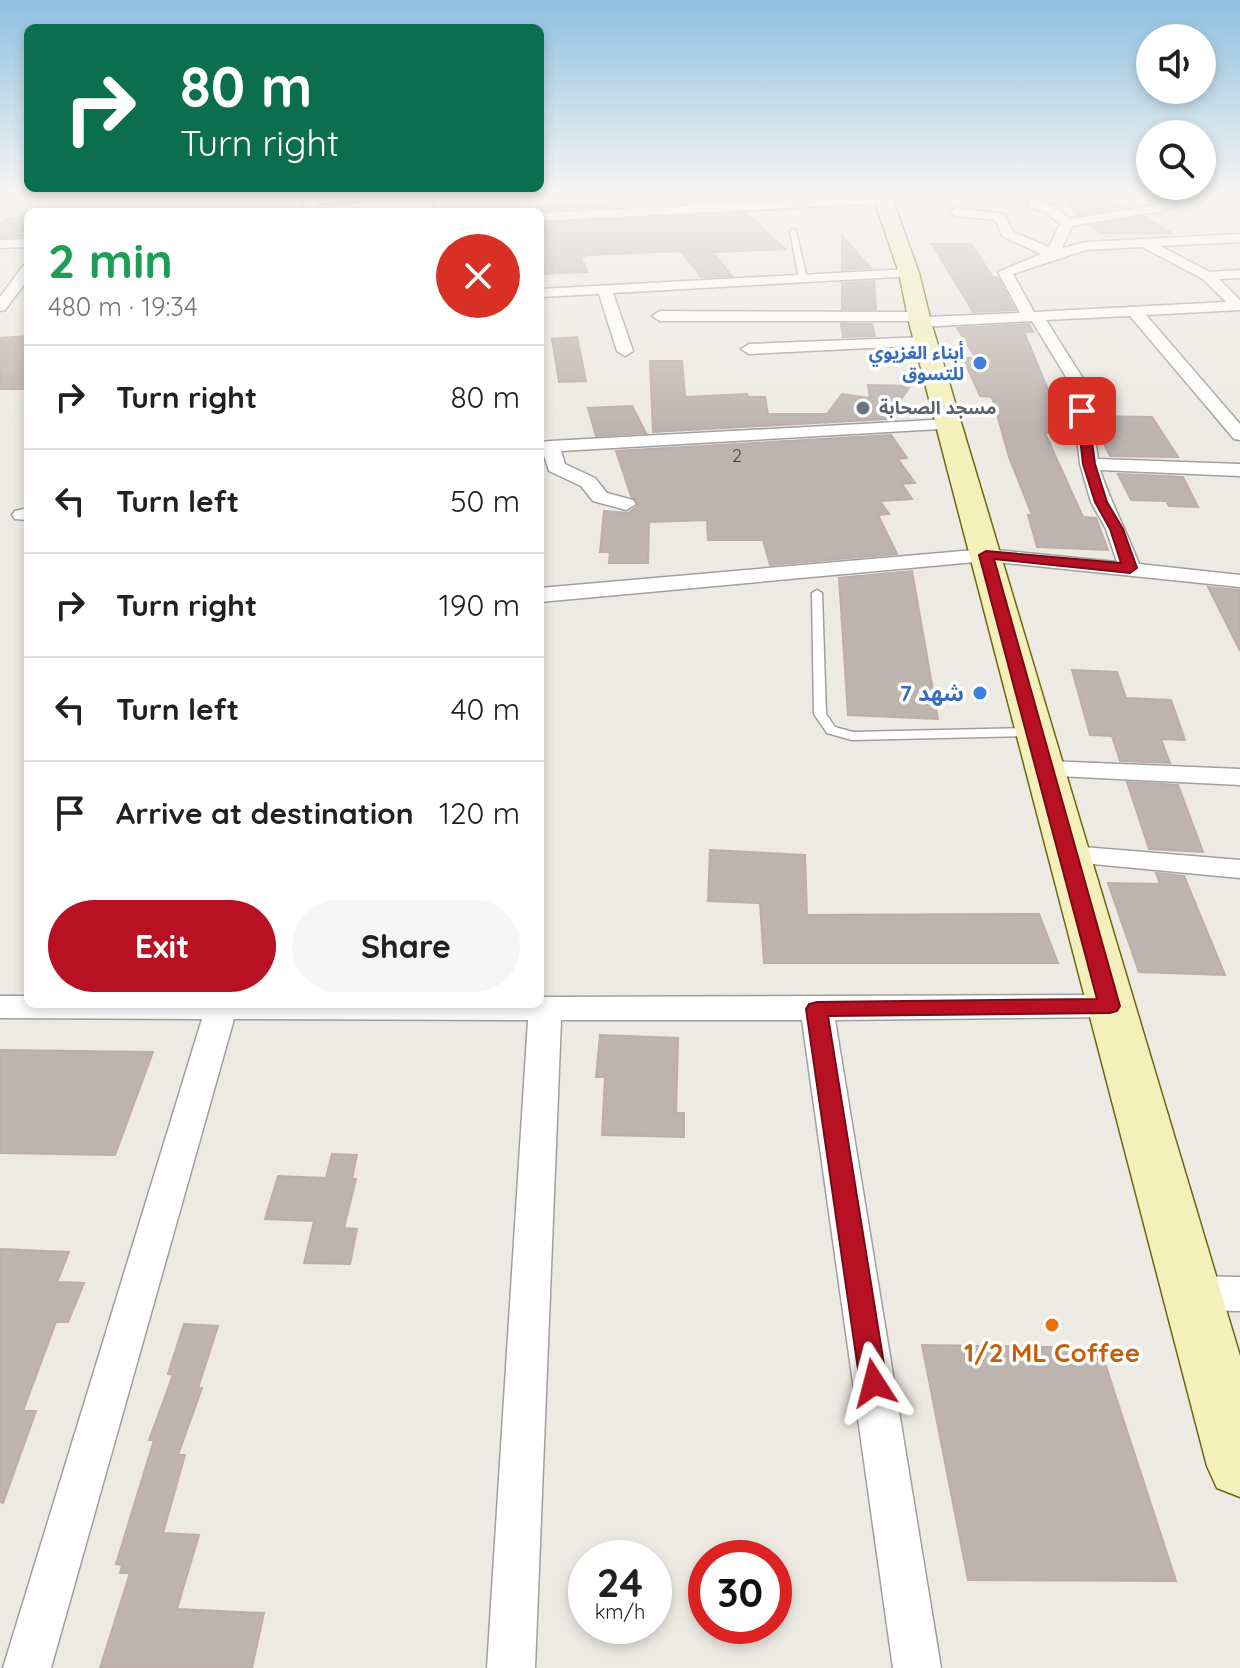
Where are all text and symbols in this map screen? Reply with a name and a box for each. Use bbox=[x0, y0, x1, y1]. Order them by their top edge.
map controls bbox=[1136, 24, 1216, 200]
button: sound bbox=[1136, 24, 1216, 104]
text: 80 m bbox=[180, 51, 312, 121]
icon: right bbox=[48, 56, 152, 160]
text: Turn right bbox=[180, 120, 339, 165]
button: search bbox=[1136, 120, 1216, 200]
text: 2 min bbox=[48, 230, 173, 290]
button: close bbox=[436, 234, 520, 318]
text: 480 m · 19:34 bbox=[48, 290, 198, 323]
place label: أبناء الغزيوي للتسوق bbox=[869, 340, 964, 385]
marker: أبناء الغزيوي للتسوق bbox=[971, 354, 989, 372]
icon: right bbox=[48, 375, 92, 419]
pin bbox=[1048, 377, 1116, 445]
text: Turn right bbox=[116, 378, 257, 416]
text: 80 m bbox=[450, 378, 520, 416]
icon: arrive bbox=[1060, 389, 1104, 433]
place label: مسجد الصحابة bbox=[879, 396, 996, 419]
marker: مسجد الصحابة bbox=[854, 399, 872, 417]
house number: 2 bbox=[732, 444, 742, 467]
icon: left bbox=[48, 479, 92, 523]
text: Turn left bbox=[116, 482, 239, 520]
text: 50 m bbox=[450, 482, 520, 520]
icon: right bbox=[48, 583, 92, 627]
text: Turn right bbox=[116, 586, 257, 624]
text: 190 m bbox=[439, 586, 520, 624]
place label: شهد 7 bbox=[900, 679, 964, 707]
marker: شهد 7 bbox=[971, 684, 989, 702]
icon: left bbox=[48, 687, 92, 731]
text: Turn left bbox=[116, 690, 239, 728]
text: 40 m bbox=[451, 690, 520, 728]
icon: arrive bbox=[48, 791, 92, 835]
text: Arrive at destination bbox=[116, 794, 414, 832]
text: 120 m bbox=[439, 794, 520, 832]
button: Exit bbox=[48, 900, 276, 992]
button: Share bbox=[292, 900, 520, 992]
marker: 1/2 ML Coffee bbox=[1043, 1316, 1061, 1334]
place label: 1/2 ML Coffee bbox=[964, 1336, 1140, 1369]
position arrow bbox=[832, 1341, 916, 1425]
speed limit sign: 30 bbox=[688, 1540, 792, 1644]
text: 24 bbox=[597, 1557, 643, 1607]
text: km/h bbox=[595, 1599, 645, 1624]

